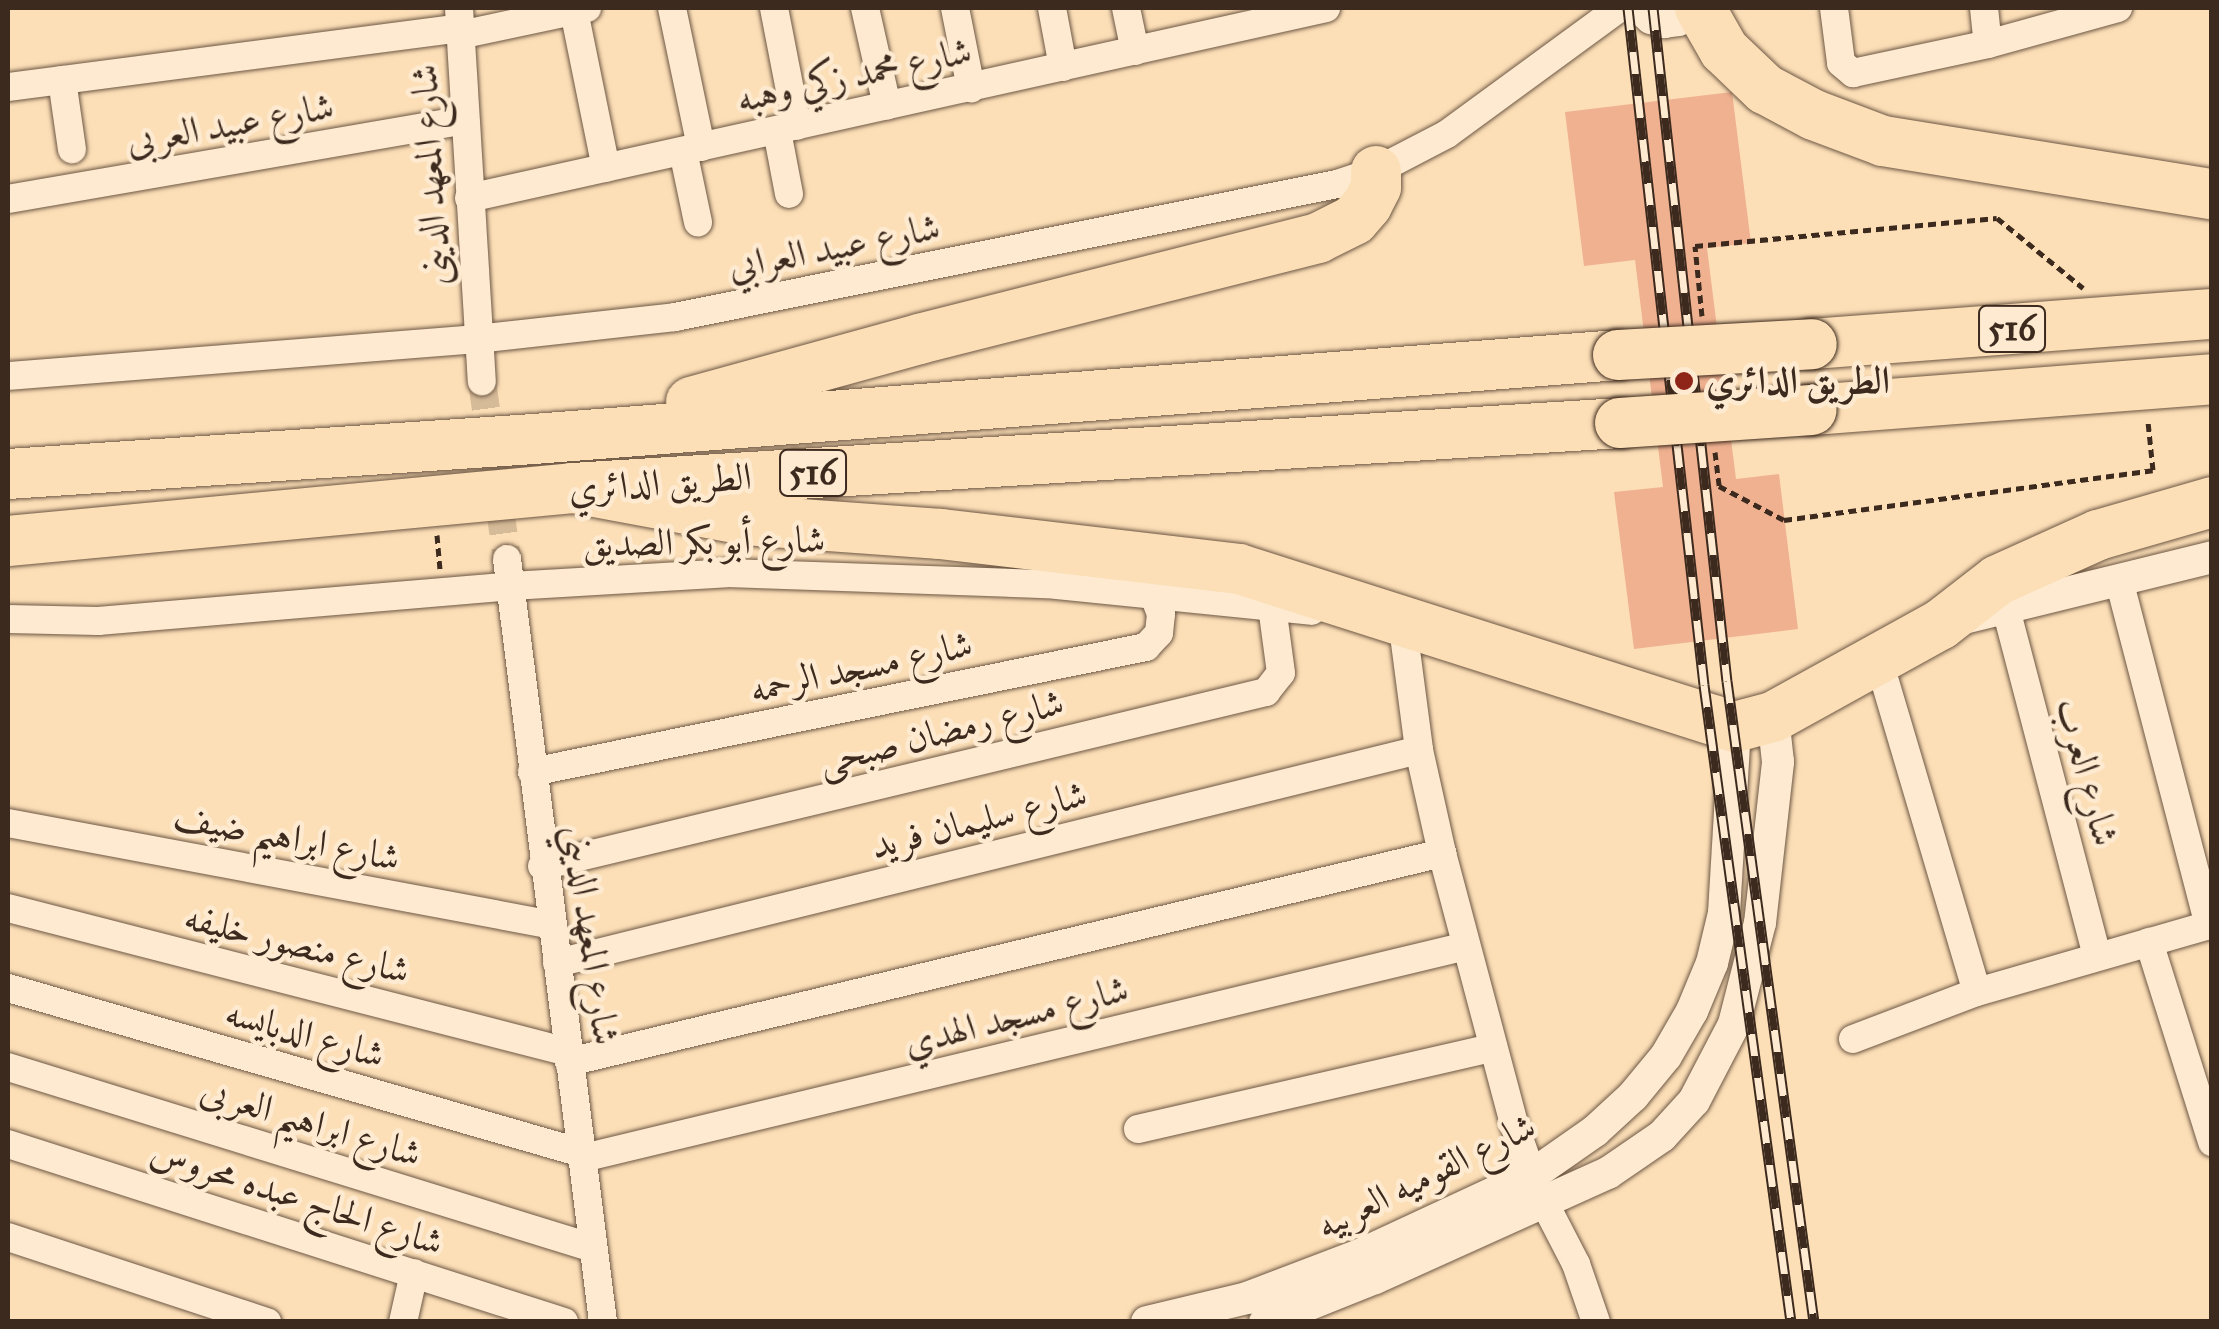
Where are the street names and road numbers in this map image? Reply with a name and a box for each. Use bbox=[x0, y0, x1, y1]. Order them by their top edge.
street label: شارع محمد زكي وهبه bbox=[732, 28, 976, 122]
street label: شارع المعهد الدينى bbox=[401, 63, 459, 287]
street label: شارع عبيد العربى bbox=[123, 83, 337, 165]
street label: شارع عبيد العرابي bbox=[724, 204, 944, 290]
road number: 516 bbox=[1977, 299, 2047, 359]
road number: 516 bbox=[778, 443, 848, 503]
street label: الطريق الدائري bbox=[567, 454, 753, 512]
street label: شارع أبو بكر الصديق bbox=[582, 517, 826, 567]
street label: شارع مسجد الرحمه bbox=[745, 621, 977, 713]
street label: شارع رمضان صبحى bbox=[814, 679, 1068, 785]
street label: شارع العرب bbox=[2045, 693, 2129, 851]
street label: شارع سليمان فريد bbox=[866, 771, 1092, 869]
street label: شارع ابراهيم ضيف bbox=[170, 793, 404, 881]
street label: شارع المعهد الديني bbox=[553, 822, 629, 1048]
street label: شارع منصور خليفه bbox=[180, 894, 414, 994]
street label: شارع مسجد الهدي bbox=[899, 966, 1133, 1066]
street label: شارع الدبايسه bbox=[220, 990, 390, 1078]
street label: شارع ابراهيم العربى bbox=[195, 1067, 427, 1177]
street label: شارع القوميه العربيه bbox=[1309, 1103, 1543, 1249]
street label: شارع الحاج عبده محروس bbox=[145, 1128, 449, 1266]

